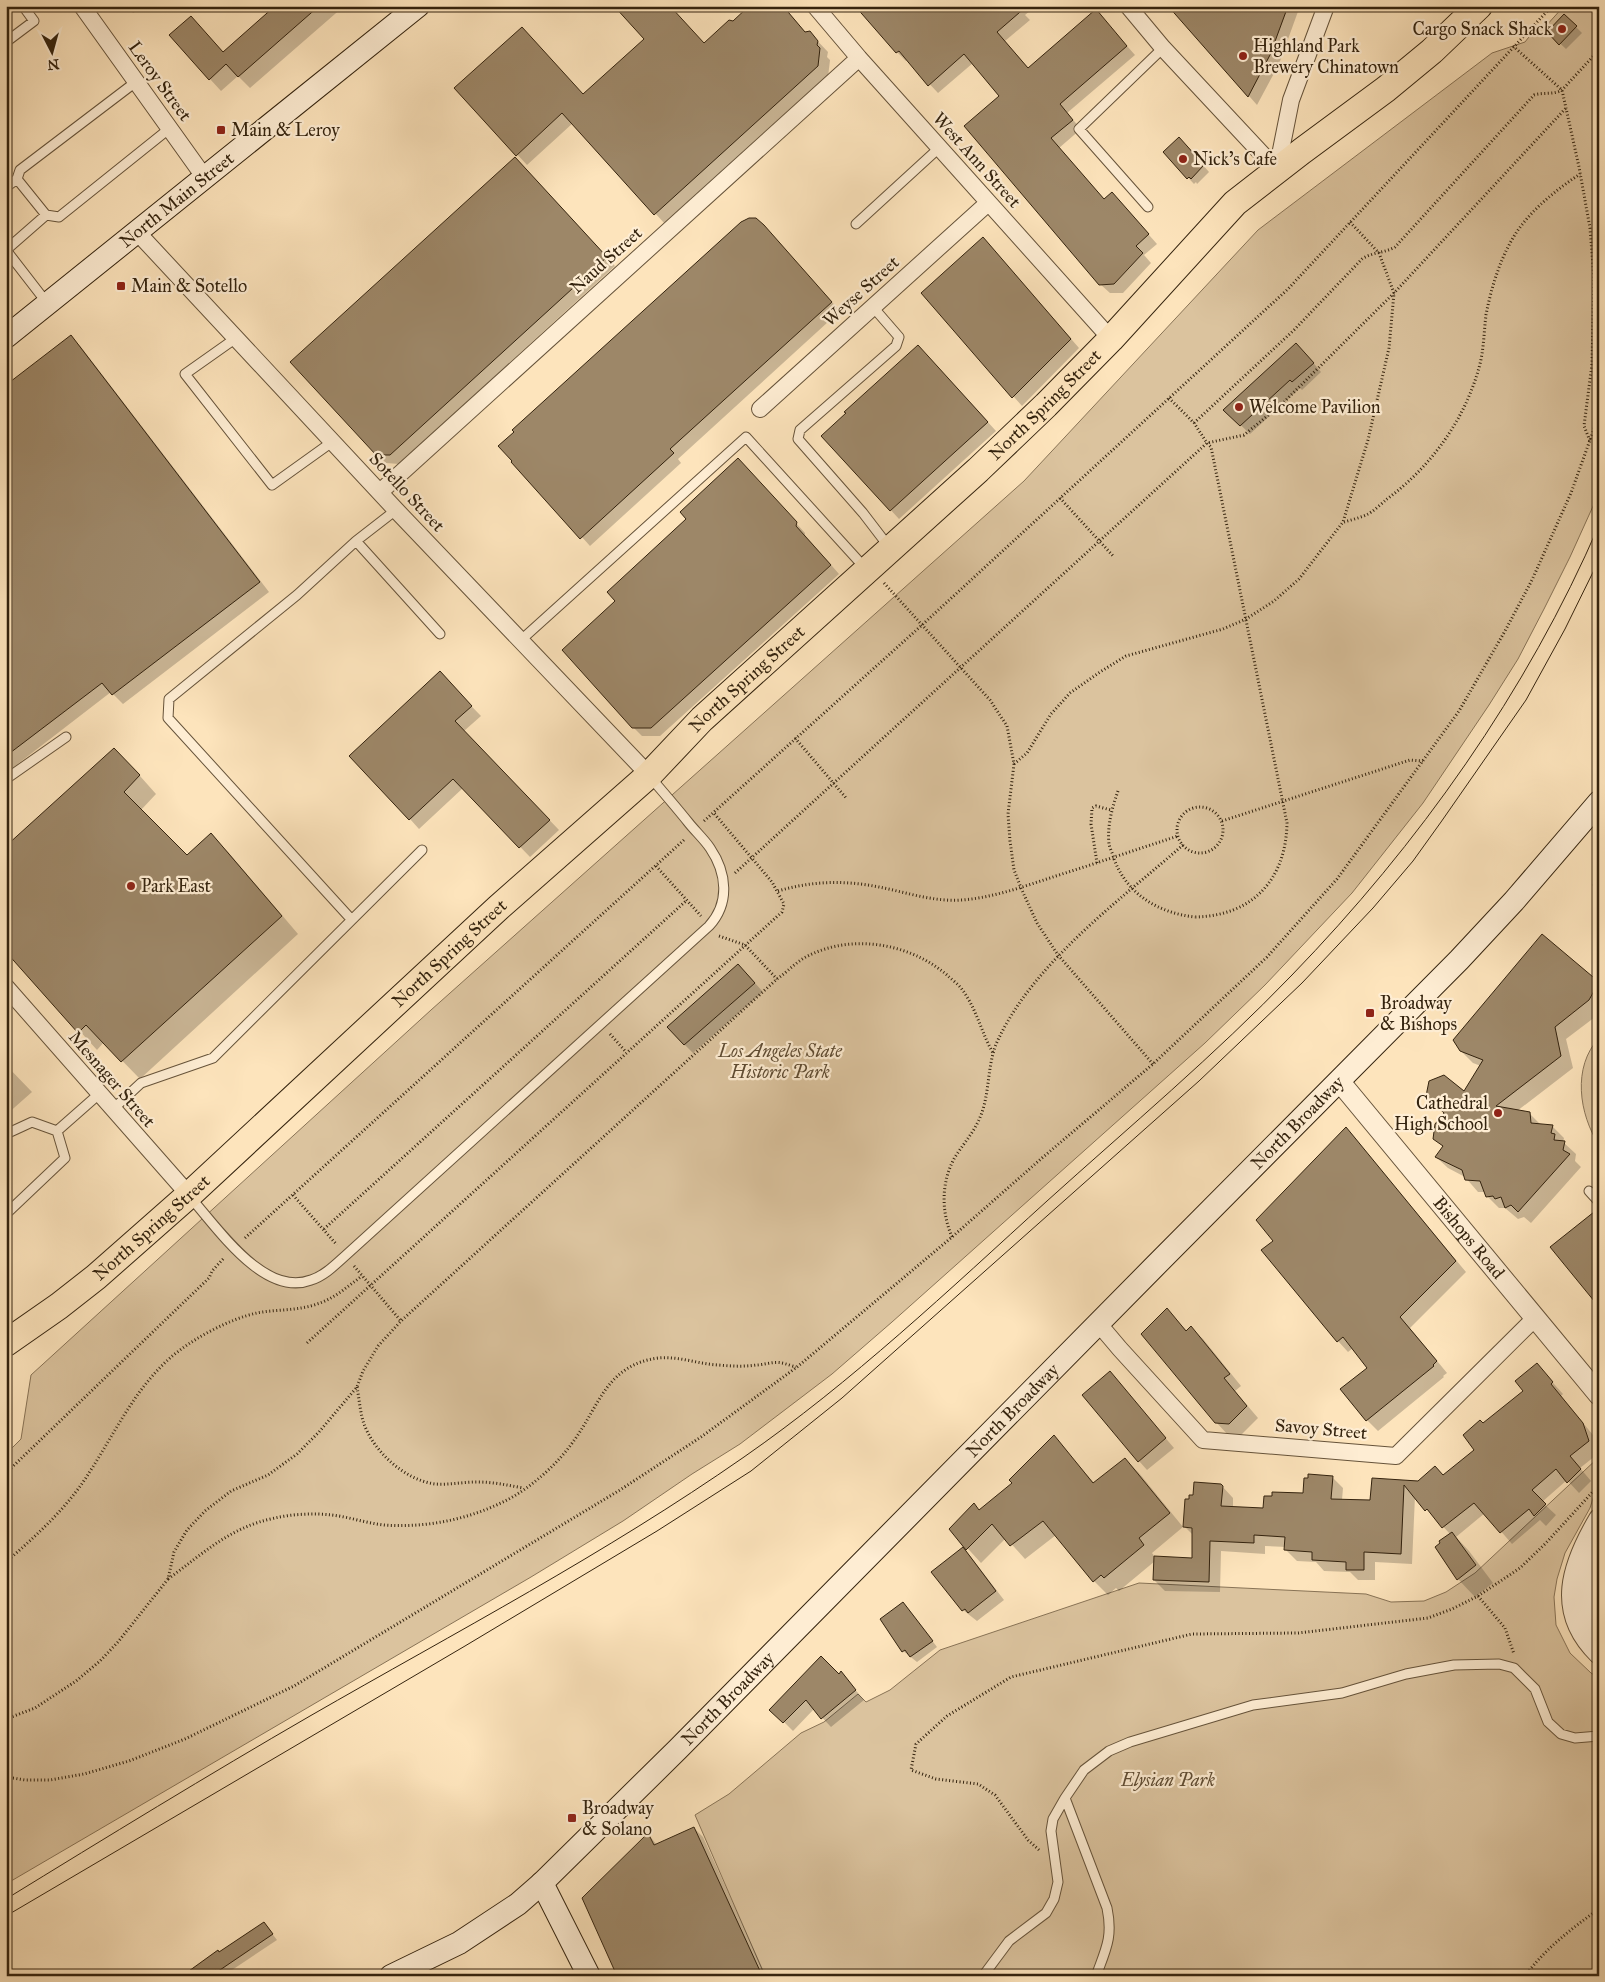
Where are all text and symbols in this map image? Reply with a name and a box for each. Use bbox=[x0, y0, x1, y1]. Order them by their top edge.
place label: Cargo Snack Shack bbox=[1412, 18, 1553, 41]
marker: Cargo Snack Shack bbox=[1556, 23, 1568, 35]
north arrow bbox=[28, 28, 78, 78]
place label: Highland Park Brewery Chinatown bbox=[1253, 35, 1399, 78]
street label: Leroy Street bbox=[124, 37, 197, 126]
marker: Highland Park Brewery Chinatown bbox=[1237, 50, 1249, 62]
text: N bbox=[46, 55, 60, 74]
street label: West Ann Street bbox=[928, 108, 1026, 213]
place label: Main & Leroy bbox=[231, 119, 340, 141]
marker: Main & Leroy bbox=[215, 124, 227, 136]
street label: North Main Street bbox=[115, 147, 239, 252]
place label: Nick's Cafe bbox=[1193, 148, 1277, 170]
marker: Nick's Cafe bbox=[1177, 153, 1189, 165]
street label: Naud Street bbox=[565, 221, 647, 298]
street label: Weyse Street bbox=[818, 251, 904, 331]
place label: Main & Sotello bbox=[131, 275, 247, 297]
marker: Main & Sotello bbox=[115, 280, 127, 292]
street label: North Spring Street bbox=[984, 344, 1106, 465]
place label: Welcome Pavilion bbox=[1249, 396, 1381, 418]
marker: Welcome Pavilion bbox=[1233, 401, 1245, 413]
street label: Sotello Street bbox=[365, 448, 450, 537]
street label: North Spring Street bbox=[684, 620, 810, 737]
place label: Park East bbox=[141, 875, 211, 897]
marker: Park East bbox=[125, 880, 137, 892]
street label: North Spring Street bbox=[387, 894, 512, 1012]
place label: Broadway & Bishops bbox=[1380, 992, 1457, 1035]
marker: Broadway & Bishops bbox=[1364, 1007, 1376, 1019]
street label: Mesnager Street bbox=[63, 1026, 160, 1133]
park label: Los Angeles State Historic Park bbox=[717, 1040, 843, 1083]
street label: North Broadway bbox=[1246, 1071, 1349, 1174]
place label: Cathedral High School bbox=[1394, 1092, 1488, 1136]
marker: Cathedral High School bbox=[1492, 1107, 1504, 1119]
street label: North Spring Street bbox=[89, 1170, 215, 1285]
street label: Bishops Road bbox=[1428, 1192, 1509, 1283]
street label: North Broadway bbox=[961, 1359, 1064, 1462]
street label: Savoy Street bbox=[1274, 1414, 1369, 1444]
street label: North Broadway bbox=[677, 1647, 779, 1750]
park label: Elysian Park bbox=[1120, 1769, 1215, 1791]
place label: Broadway & Solano bbox=[582, 1797, 654, 1840]
marker: Broadway & Solano bbox=[566, 1812, 578, 1824]

